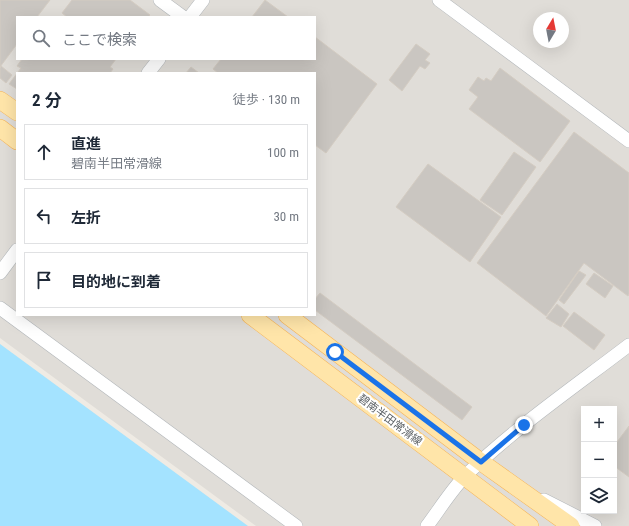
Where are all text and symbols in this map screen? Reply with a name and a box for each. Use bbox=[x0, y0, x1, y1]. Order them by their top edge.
north arrow bbox=[533, 12, 569, 48]
search box bbox=[16, 16, 316, 60]
icon: search bbox=[30, 27, 52, 49]
text: ここで検索 bbox=[62, 31, 137, 49]
text: 2 分 bbox=[32, 90, 62, 110]
text: 徒歩 · 130 m bbox=[233, 92, 300, 107]
text: 直進 bbox=[71, 135, 101, 153]
icon: ahead bbox=[33, 141, 55, 163]
text: 100 m bbox=[267, 145, 299, 160]
text: 碧南半田常滑線 bbox=[71, 156, 162, 171]
icon: left bbox=[33, 205, 55, 227]
text: 左折 bbox=[71, 209, 101, 227]
text: 30 m bbox=[273, 209, 299, 224]
icon: arrive bbox=[33, 269, 55, 291]
text: 目的地に到着 bbox=[71, 273, 161, 291]
route start bbox=[326, 343, 344, 361]
street label: 碧南半田常滑線 bbox=[355, 392, 425, 448]
map controls bbox=[581, 406, 617, 514]
button: + bbox=[581, 406, 617, 442]
route end bbox=[515, 416, 533, 434]
button: − bbox=[581, 442, 617, 478]
button: layers bbox=[581, 478, 617, 514]

